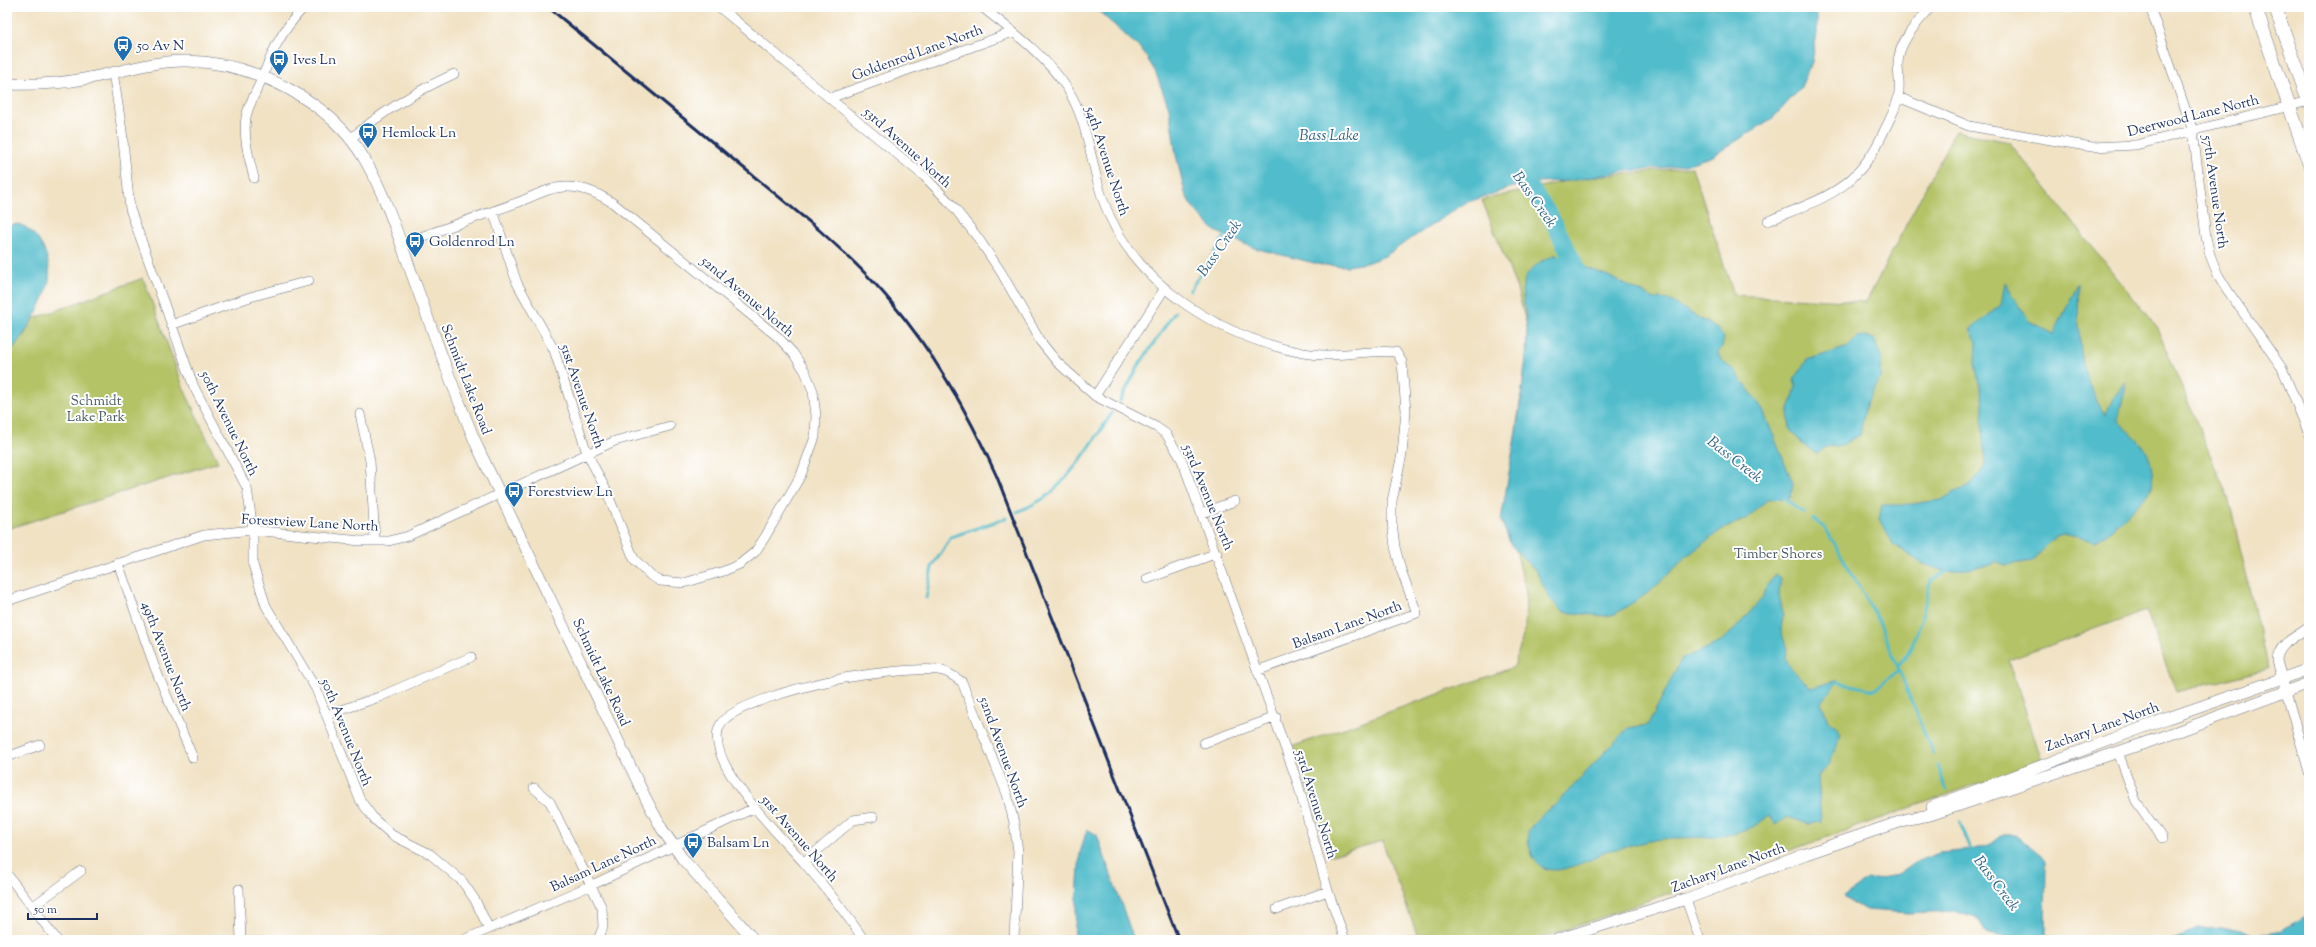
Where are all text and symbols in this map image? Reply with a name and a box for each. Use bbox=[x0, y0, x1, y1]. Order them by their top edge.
street label: Goldenrod Lane North bbox=[849, 21, 986, 87]
bus stop icon: 50 Av N bbox=[112, 34, 134, 62]
place label: 50 Av N bbox=[136, 37, 184, 57]
bus stop icon: Ives Ln bbox=[268, 48, 290, 76]
place label: Ives Ln bbox=[293, 51, 336, 71]
street label: Deerwood Lane North bbox=[2126, 91, 2261, 143]
street label: 53rd Avenue North bbox=[857, 103, 955, 194]
street label: 54th Avenue North bbox=[1079, 103, 1133, 219]
bus stop icon: Hemlock Ln bbox=[357, 121, 379, 149]
place label: Hemlock Ln bbox=[382, 124, 456, 144]
water label: Bass Lake bbox=[1299, 126, 1359, 147]
street label: 57th Avenue North bbox=[2196, 133, 2232, 250]
water label: Bass Creek bbox=[1507, 167, 1561, 233]
water label: Bass Creek bbox=[1193, 216, 1247, 281]
bus stop icon: Goldenrod Ln bbox=[404, 230, 426, 258]
place label: Goldenrod Ln bbox=[429, 233, 515, 253]
street label: 52nd Avenue North bbox=[695, 252, 798, 343]
street label: Schmidt Lake Road bbox=[435, 321, 495, 438]
street label: 51st Avenue North bbox=[554, 341, 608, 452]
street label: 50th Avenue North bbox=[194, 367, 262, 480]
park label: Schmidt Lake Park bbox=[67, 392, 126, 428]
water label: Bass Creek bbox=[1702, 432, 1766, 488]
street label: 53rd Avenue North bbox=[1176, 441, 1238, 554]
bus stop icon: Forestview Ln bbox=[503, 480, 525, 508]
place label: Forestview Ln bbox=[528, 483, 613, 503]
street label: Forestview Lane North bbox=[241, 510, 379, 538]
park label: Timber Shores bbox=[1734, 545, 1822, 565]
street label: Balsam Lane North bbox=[1290, 597, 1405, 655]
street label: 49th Avenue North bbox=[135, 599, 195, 715]
street label: Schmidt Lake Road bbox=[566, 616, 634, 730]
street label: 50th Avenue North bbox=[314, 675, 376, 790]
street label: 52nd Avenue North bbox=[972, 693, 1032, 811]
street label: Zachary Lane North bbox=[2043, 698, 2162, 758]
street label: 53rd Avenue North bbox=[1289, 747, 1341, 862]
street label: 51st Avenue North bbox=[754, 791, 842, 887]
street label: Balsam Lane North bbox=[547, 831, 660, 898]
bus stop icon: Balsam Ln bbox=[682, 831, 704, 859]
place label: Balsam Ln bbox=[707, 834, 769, 854]
street label: Zachary Lane North bbox=[1669, 839, 1788, 899]
water label: Bass Creek bbox=[1968, 852, 2024, 916]
scale bar bbox=[28, 895, 97, 921]
text: 50 m bbox=[33, 901, 57, 919]

